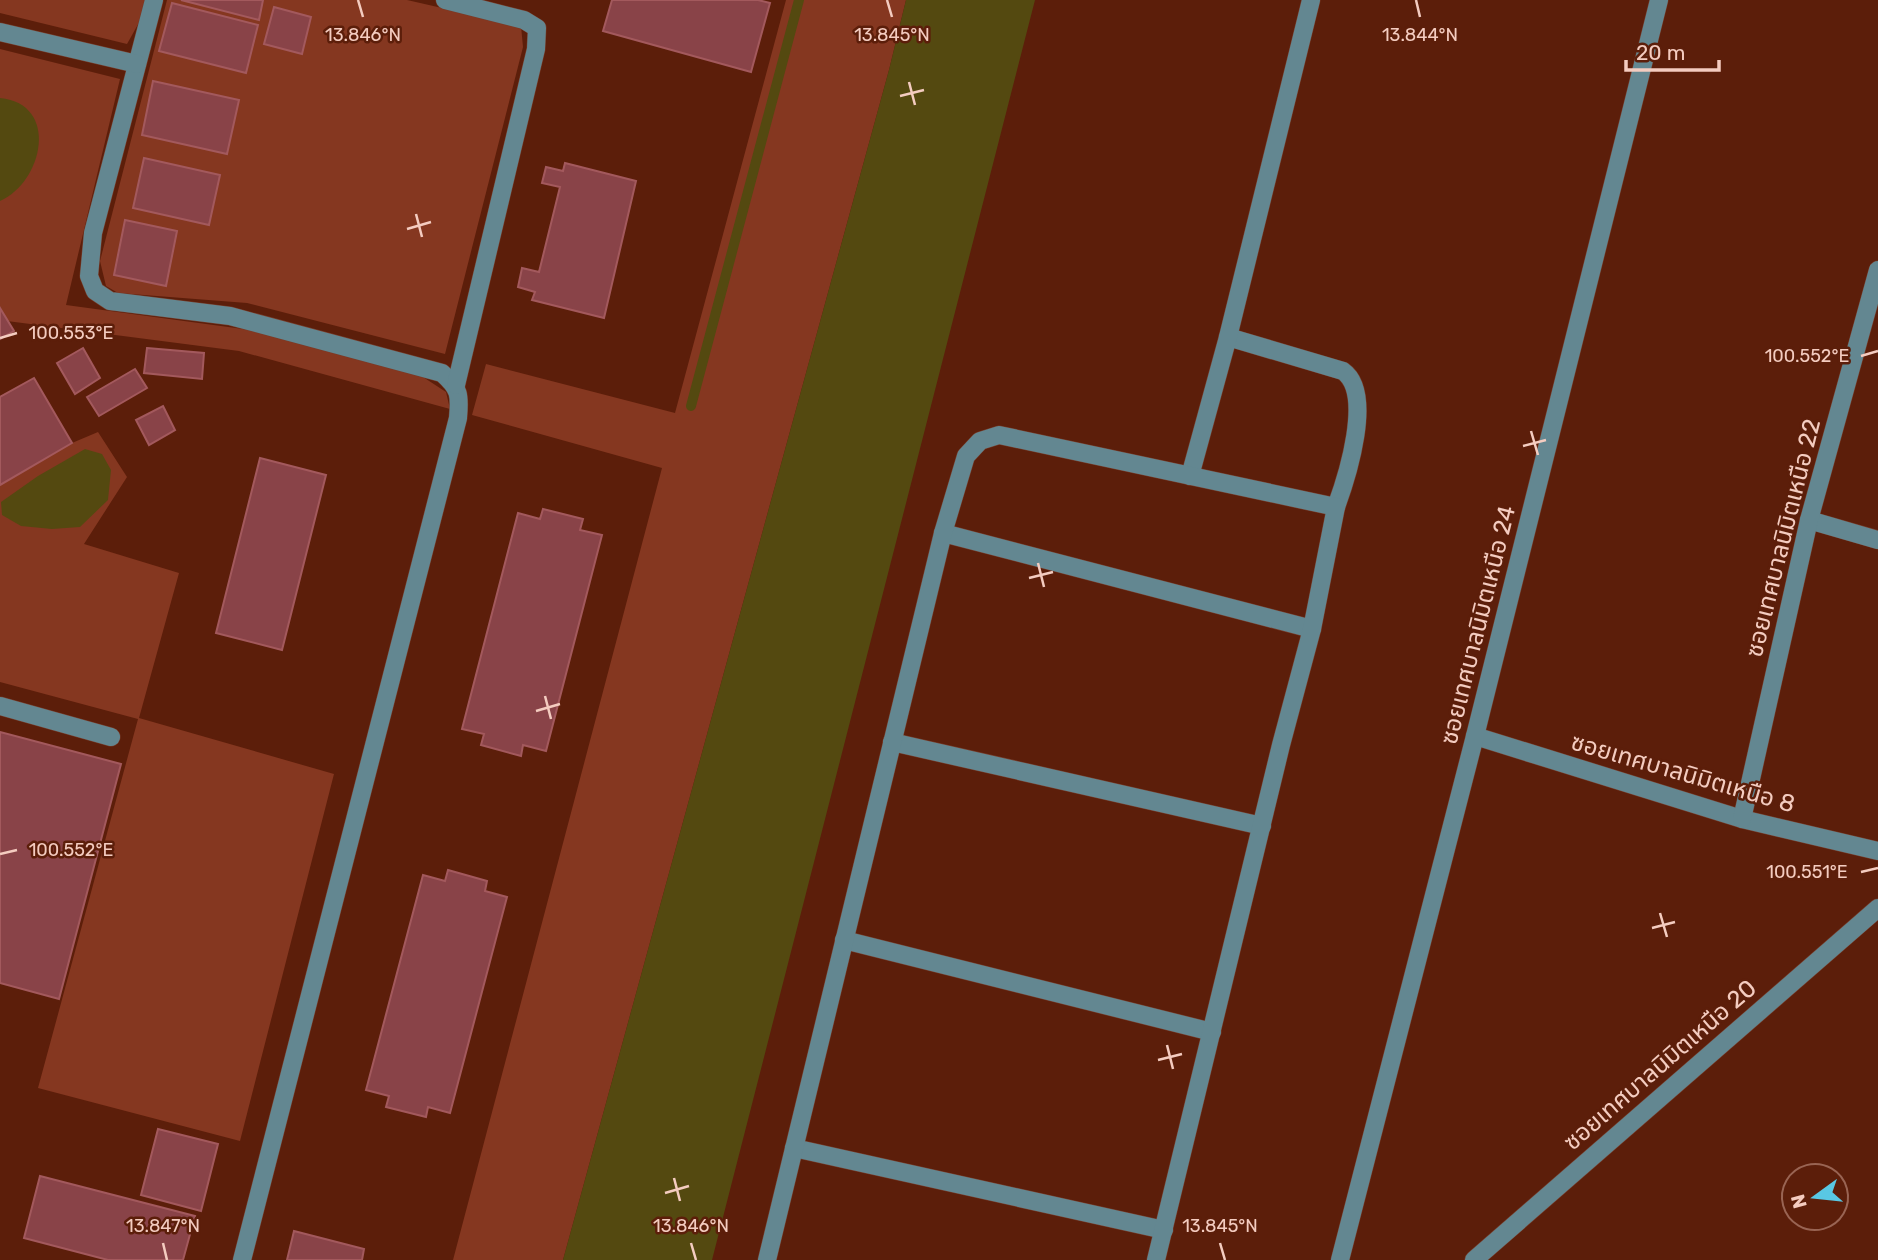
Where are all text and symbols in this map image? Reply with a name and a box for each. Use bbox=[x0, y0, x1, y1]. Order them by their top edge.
text: 13.846°N bbox=[325, 24, 401, 46]
text: 13.845°N bbox=[854, 24, 930, 46]
text: 13.844°N bbox=[1382, 24, 1458, 46]
scale bar bbox=[1626, 28, 1719, 72]
text: 20 m bbox=[1636, 40, 1685, 65]
text: 100.553°E bbox=[29, 322, 113, 344]
text: 100.552°E bbox=[1765, 345, 1849, 367]
street label: ซอยเทศบาลนิมิตเหนือ 22 bbox=[1740, 416, 1826, 660]
street label: ซอยเทศบาลนิมิตเหนือ 24 bbox=[1435, 503, 1521, 747]
street label: ซอยเทศบาลนิมิตเหนือ 8 bbox=[1568, 728, 1798, 818]
text: 100.552°E bbox=[29, 839, 113, 861]
text: 100.551°E bbox=[1766, 861, 1848, 883]
street label: ซอยเทศบาลนิมิตเหนือ 20 bbox=[1558, 974, 1762, 1156]
north arrow bbox=[1780, 1162, 1850, 1232]
text: N bbox=[1786, 1192, 1812, 1211]
text: 13.847°N bbox=[126, 1215, 200, 1237]
text: 13.846°N bbox=[653, 1215, 729, 1237]
text: 13.845°N bbox=[1182, 1215, 1258, 1237]

